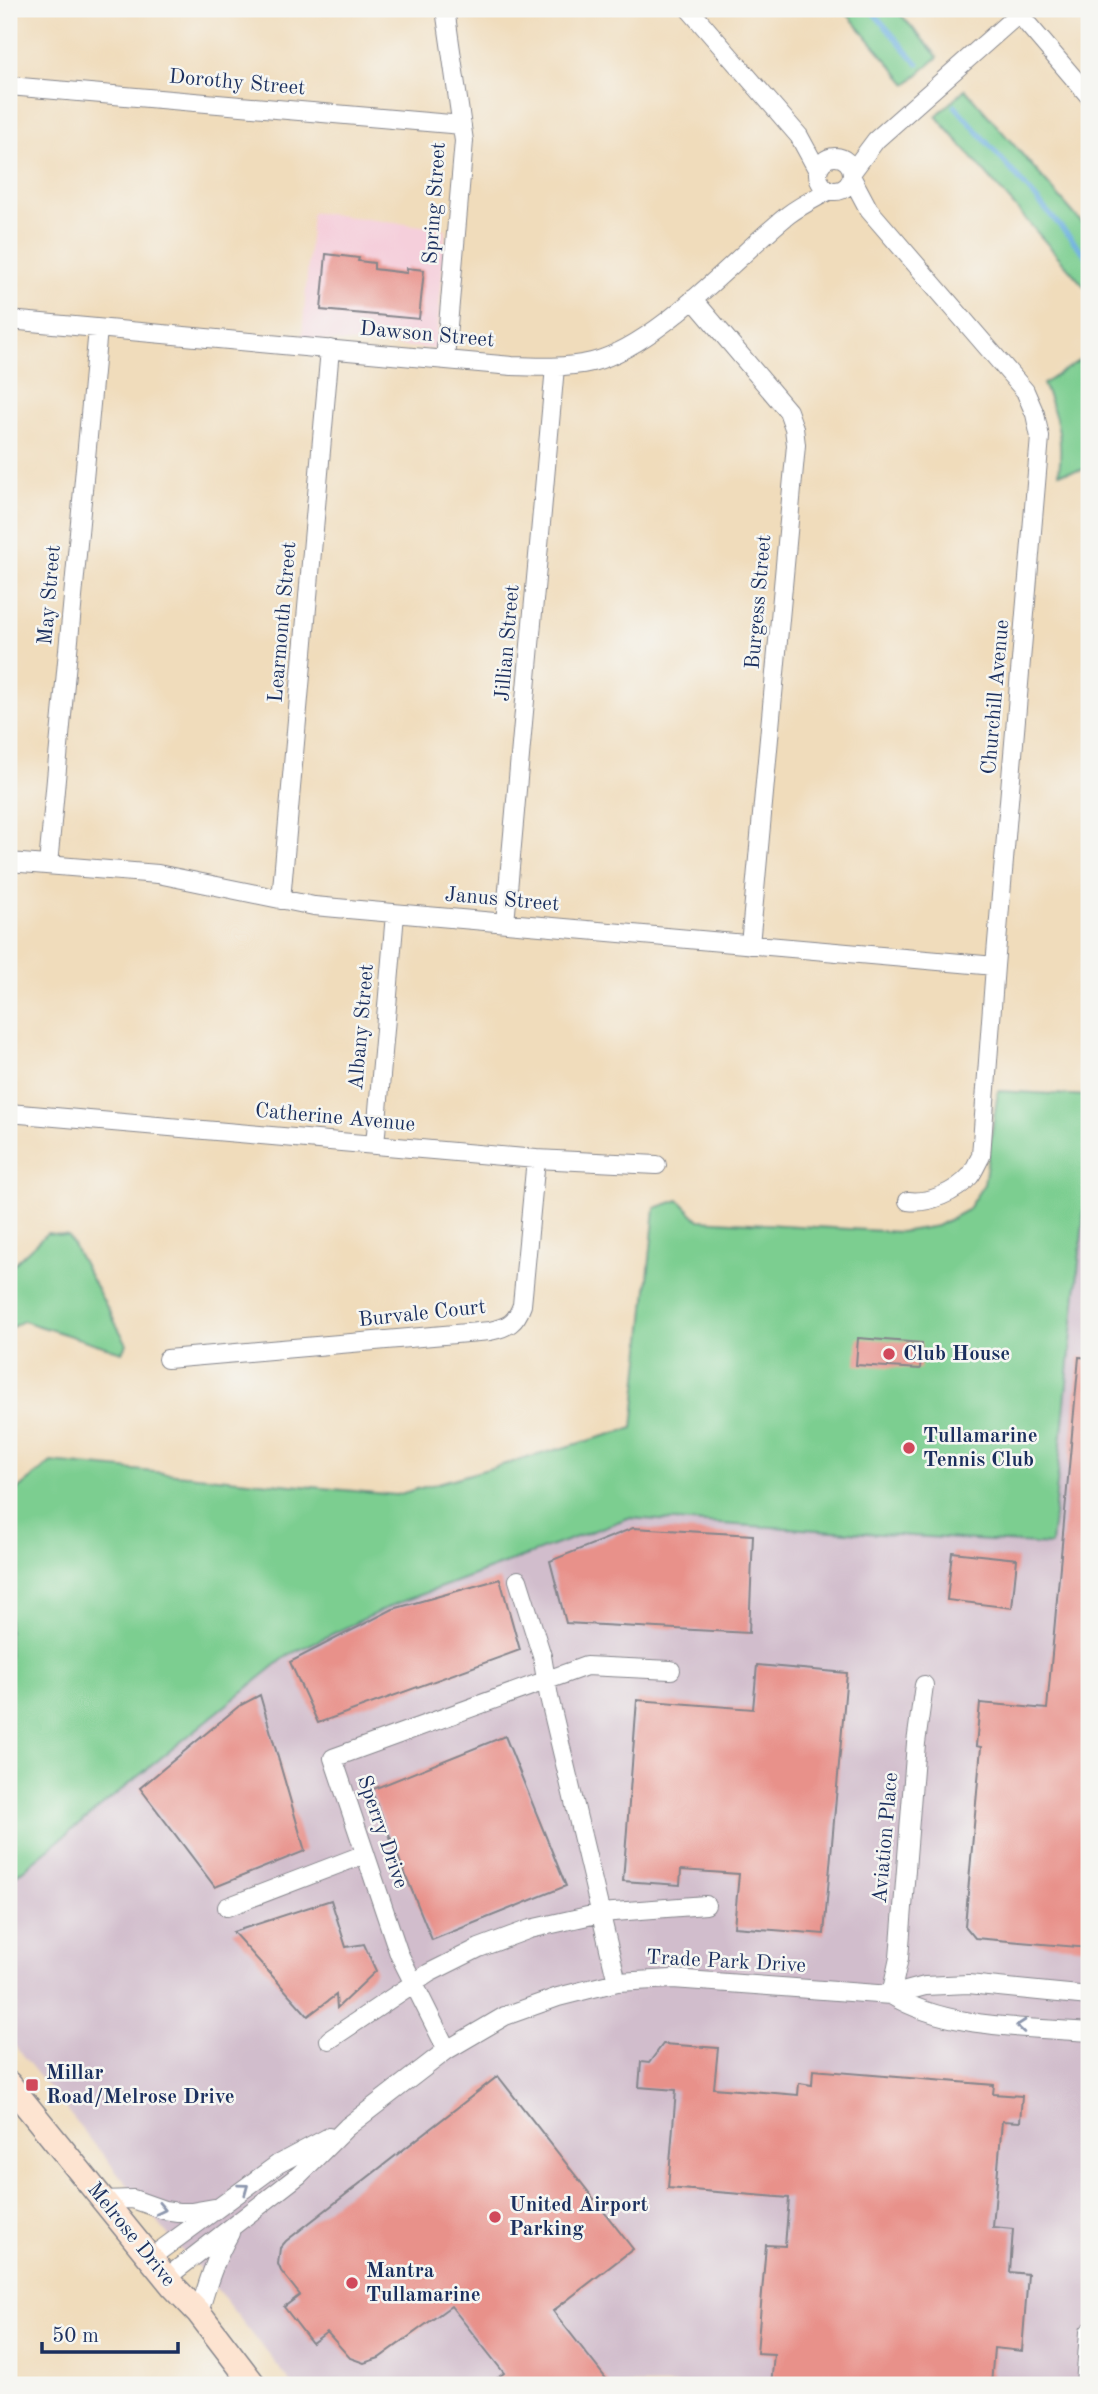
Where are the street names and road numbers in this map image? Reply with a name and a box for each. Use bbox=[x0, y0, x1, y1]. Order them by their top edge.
street label: Dorothy Street bbox=[168, 67, 306, 99]
street label: Spring Street bbox=[420, 141, 450, 265]
street label: Dawson Street bbox=[359, 319, 495, 351]
street label: Burgess Street bbox=[743, 534, 775, 670]
street label: Learmonth Street bbox=[266, 541, 300, 703]
street label: May Street bbox=[35, 544, 65, 646]
street label: Jillian Street bbox=[492, 584, 524, 702]
street label: Churchill Avenue bbox=[979, 619, 1013, 775]
street label: Janus Street bbox=[444, 885, 560, 915]
street label: Albany Street bbox=[346, 963, 378, 1091]
street label: Catherine Avenue bbox=[254, 1101, 416, 1135]
street label: Burvale Court bbox=[357, 1297, 487, 1331]
street label: Aviation Place bbox=[870, 1771, 902, 1905]
street label: Sperry Drive bbox=[353, 1773, 411, 1891]
street label: Trade Park Drive bbox=[646, 1947, 806, 1977]
street label: Melrose Drive bbox=[83, 2179, 179, 2291]

